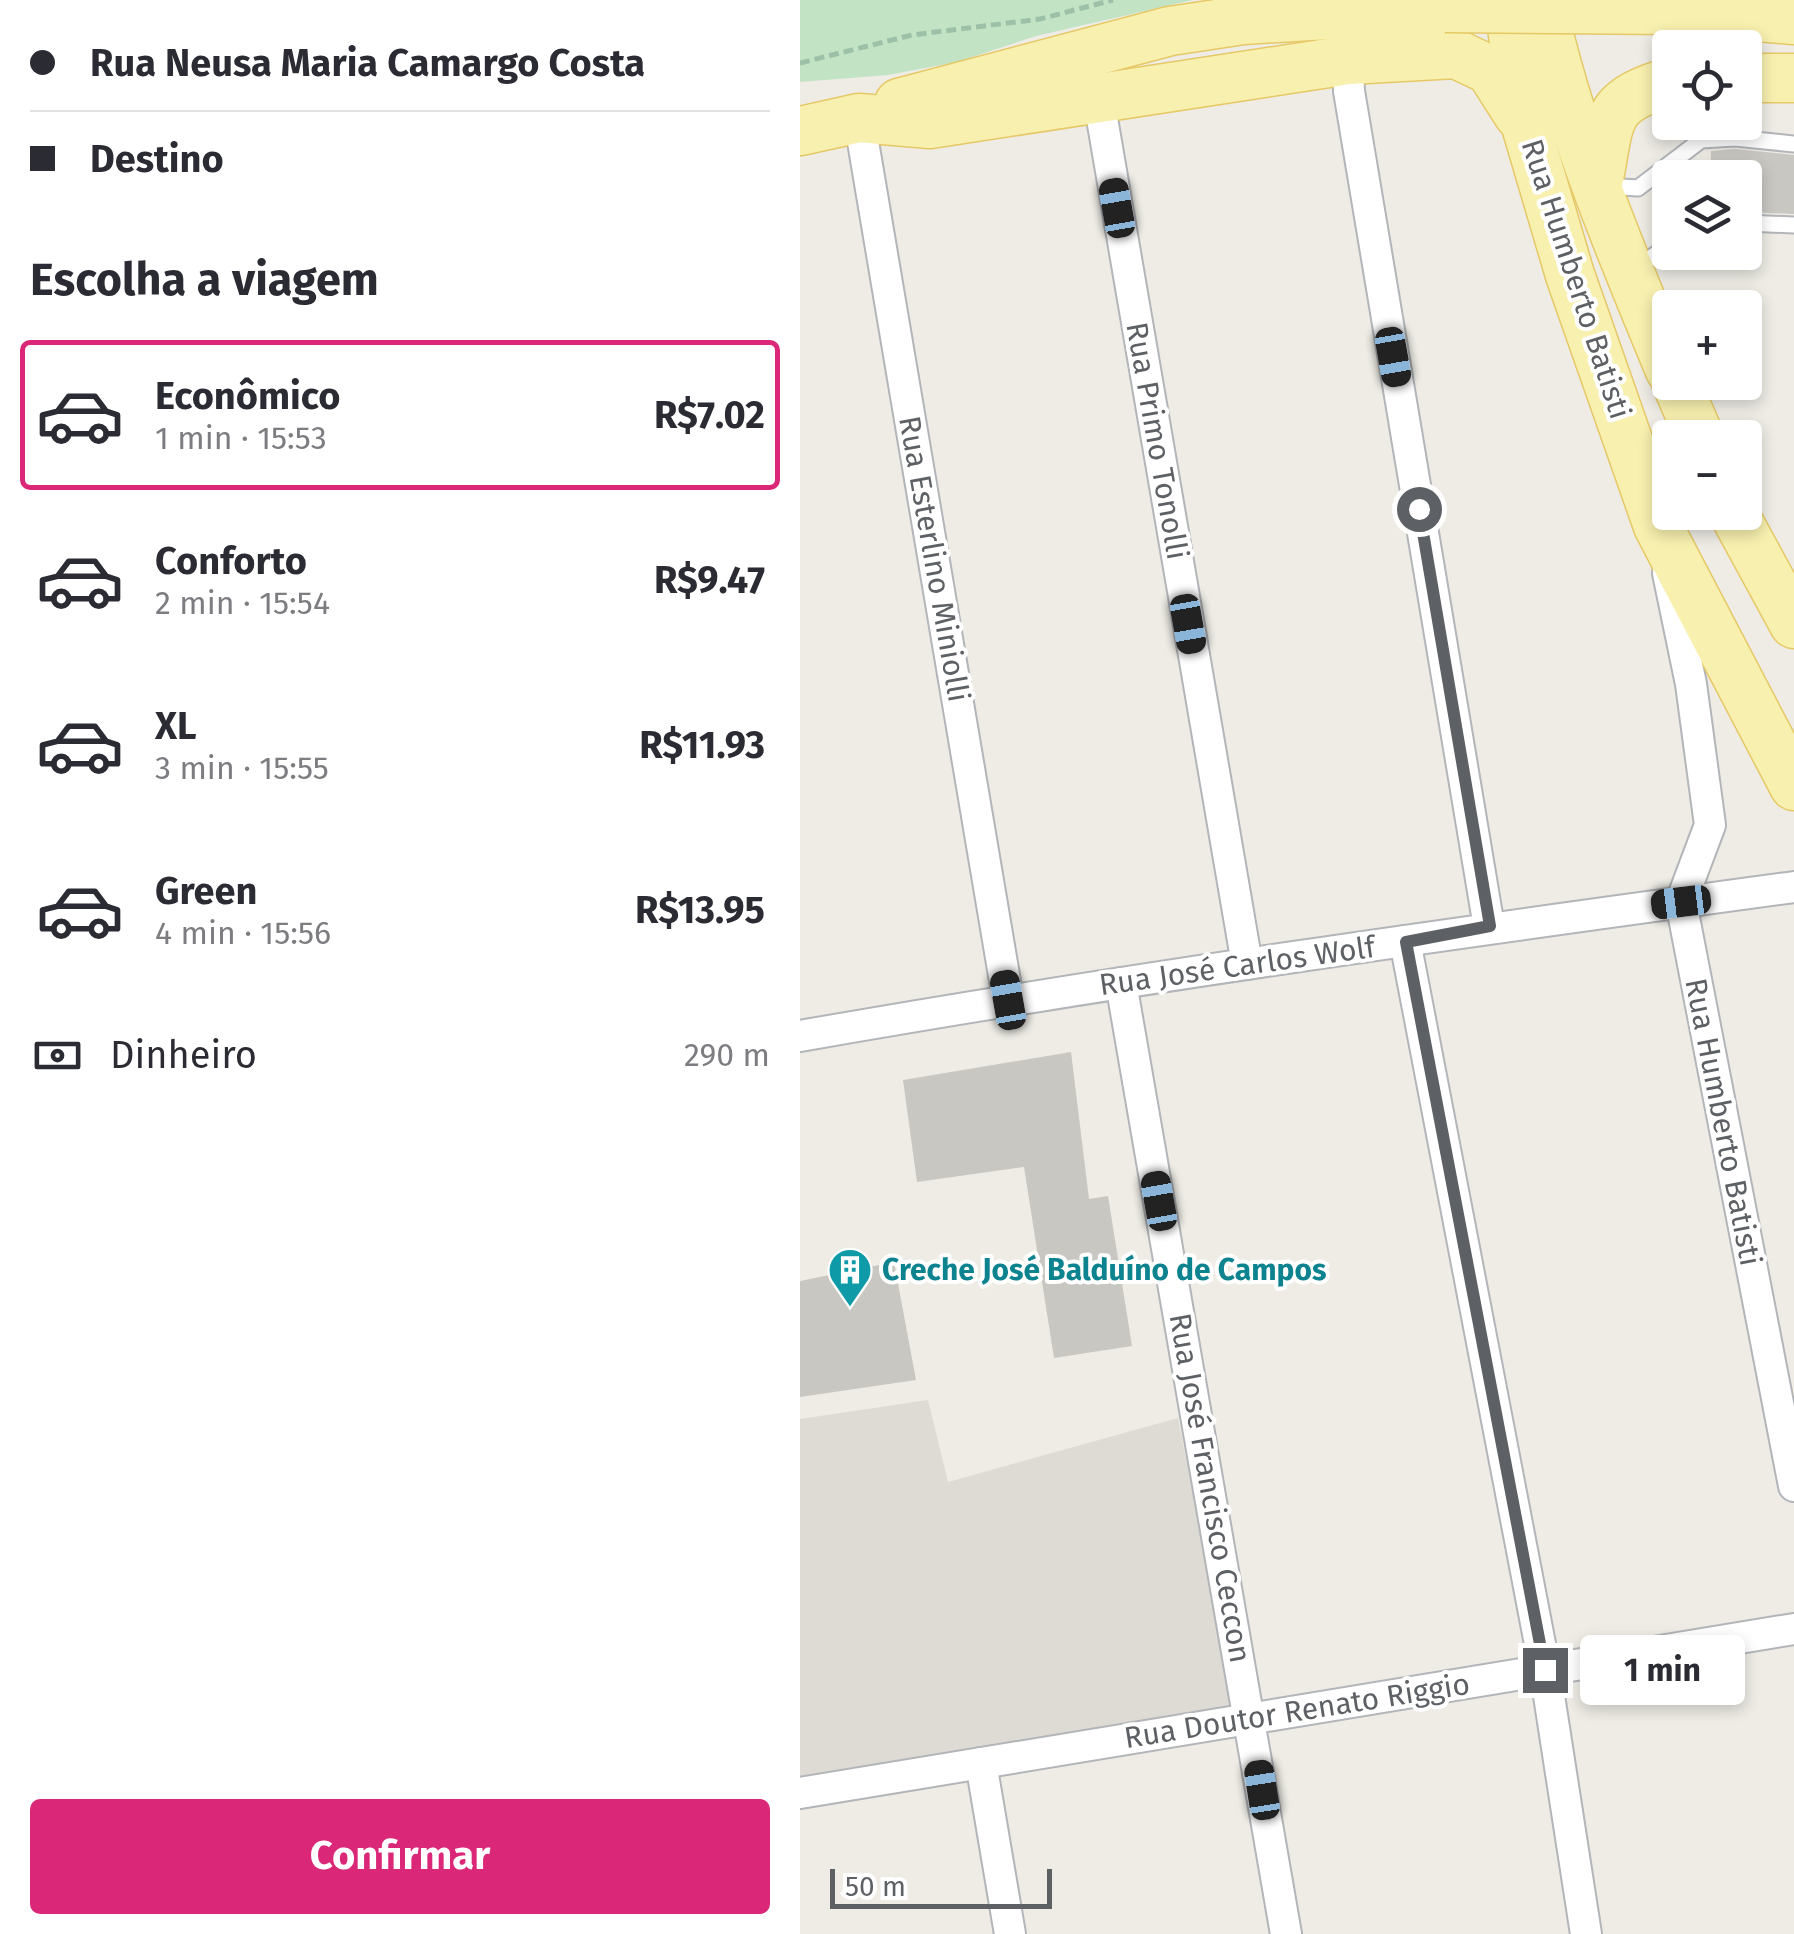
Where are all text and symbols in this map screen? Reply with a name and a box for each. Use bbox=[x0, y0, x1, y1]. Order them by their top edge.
map controls bbox=[1652, 30, 1762, 530]
button: locate bbox=[1652, 30, 1762, 140]
text: Rua Neusa Maria Camargo Costa bbox=[90, 40, 645, 86]
street label: Rua Humberto Batisti bbox=[1514, 134, 1638, 424]
text: Destino bbox=[90, 136, 224, 182]
button: layers bbox=[1652, 160, 1762, 270]
car bbox=[1097, 176, 1137, 240]
text: Escolha a viagem bbox=[30, 253, 379, 307]
button: + bbox=[1652, 290, 1762, 400]
street label: Rua Primo Tonolli bbox=[1118, 319, 1196, 563]
car bbox=[1373, 325, 1413, 389]
icon: car bbox=[35, 370, 125, 460]
text: Econômico bbox=[155, 373, 340, 419]
text: R$7.02 bbox=[654, 392, 765, 438]
street label: Rua Esterlino Miniolli bbox=[891, 413, 977, 705]
text: 1 min · 15:53 bbox=[155, 419, 327, 457]
button: − bbox=[1652, 420, 1762, 530]
route start bbox=[1397, 487, 1442, 532]
icon: car bbox=[35, 535, 125, 625]
text: Conforto bbox=[155, 538, 307, 584]
text: R$9.47 bbox=[654, 557, 765, 603]
text: 2 min · 15:54 bbox=[155, 584, 330, 622]
car bbox=[1168, 592, 1208, 656]
icon: car bbox=[35, 700, 125, 790]
text: XL bbox=[155, 703, 197, 749]
text: R$11.93 bbox=[639, 722, 765, 768]
text: 3 min · 15:55 bbox=[155, 749, 329, 787]
icon: car bbox=[35, 865, 125, 955]
text: Green bbox=[155, 868, 258, 914]
car bbox=[1649, 883, 1713, 921]
text: R$13.95 bbox=[635, 887, 765, 933]
text: 4 min · 15:56 bbox=[155, 914, 331, 952]
street label: Rua José Carlos Wolf bbox=[1097, 929, 1379, 1003]
car bbox=[988, 968, 1028, 1032]
street label: Rua Humberto Batisti bbox=[1677, 975, 1769, 1269]
icon: cash bbox=[30, 1028, 85, 1083]
text: Dinheiro bbox=[110, 1032, 257, 1078]
text: 290 m bbox=[684, 1036, 770, 1074]
car bbox=[1139, 1169, 1179, 1233]
building icon: Creche José Balduíno de Campos bbox=[827, 1247, 873, 1308]
place label: Creche José Balduíno de Campos bbox=[882, 1252, 1326, 1288]
street label: Rua José Francisco Ceccon bbox=[1162, 1311, 1258, 1665]
callout: 1 min bbox=[1580, 1635, 1745, 1705]
route end bbox=[1523, 1648, 1568, 1693]
text: 1 min bbox=[1624, 1651, 1701, 1689]
street label: Rua Doutor Renato Riggio bbox=[1122, 1666, 1472, 1756]
car bbox=[1242, 1758, 1282, 1822]
button: Confirmar bbox=[30, 1799, 770, 1914]
scale bar bbox=[830, 1864, 1052, 1908]
text: 50 m bbox=[845, 1870, 906, 1903]

